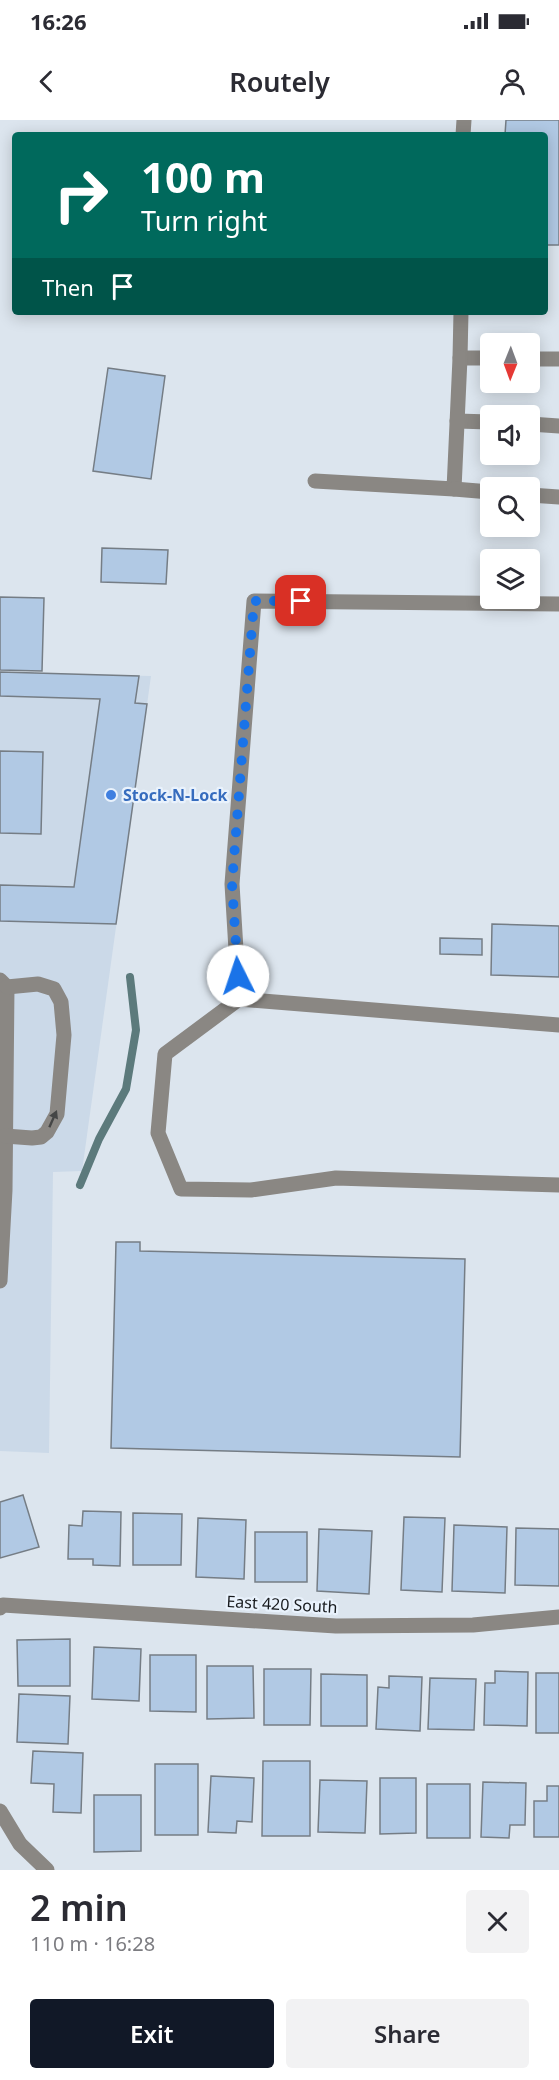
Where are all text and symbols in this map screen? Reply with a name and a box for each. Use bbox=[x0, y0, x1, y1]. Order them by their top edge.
text: 16:26 bbox=[30, 6, 87, 36]
text: Routely bbox=[229, 63, 330, 100]
icon: back bbox=[30, 65, 63, 98]
icon: person bbox=[496, 65, 529, 98]
text: 100 m bbox=[141, 148, 265, 205]
icon: right bbox=[42, 156, 120, 234]
text: Turn right bbox=[141, 202, 267, 239]
icon: arrive bbox=[106, 270, 139, 303]
text: Then bbox=[42, 272, 94, 302]
north arrow bbox=[480, 333, 540, 393]
map controls bbox=[480, 333, 540, 609]
button: sound bbox=[480, 405, 540, 465]
button: search bbox=[480, 477, 540, 537]
button: layers bbox=[480, 549, 540, 609]
pin bbox=[275, 575, 326, 626]
icon: arrive bbox=[284, 584, 317, 617]
place label: Stock-N-Lock bbox=[123, 784, 227, 806]
marker: Stock-N-Lock bbox=[104, 788, 118, 802]
position arrow bbox=[206, 944, 270, 1008]
one-way arrow bbox=[49, 1110, 58, 1127]
street label: East 420 South bbox=[226, 1590, 338, 1618]
text: 2 min bbox=[30, 1883, 128, 1932]
button: close bbox=[466, 1890, 529, 1953]
text: 110 m · 16:28 bbox=[30, 1930, 155, 1957]
button: Exit bbox=[30, 1999, 274, 2068]
button: Share bbox=[286, 1999, 529, 2068]

